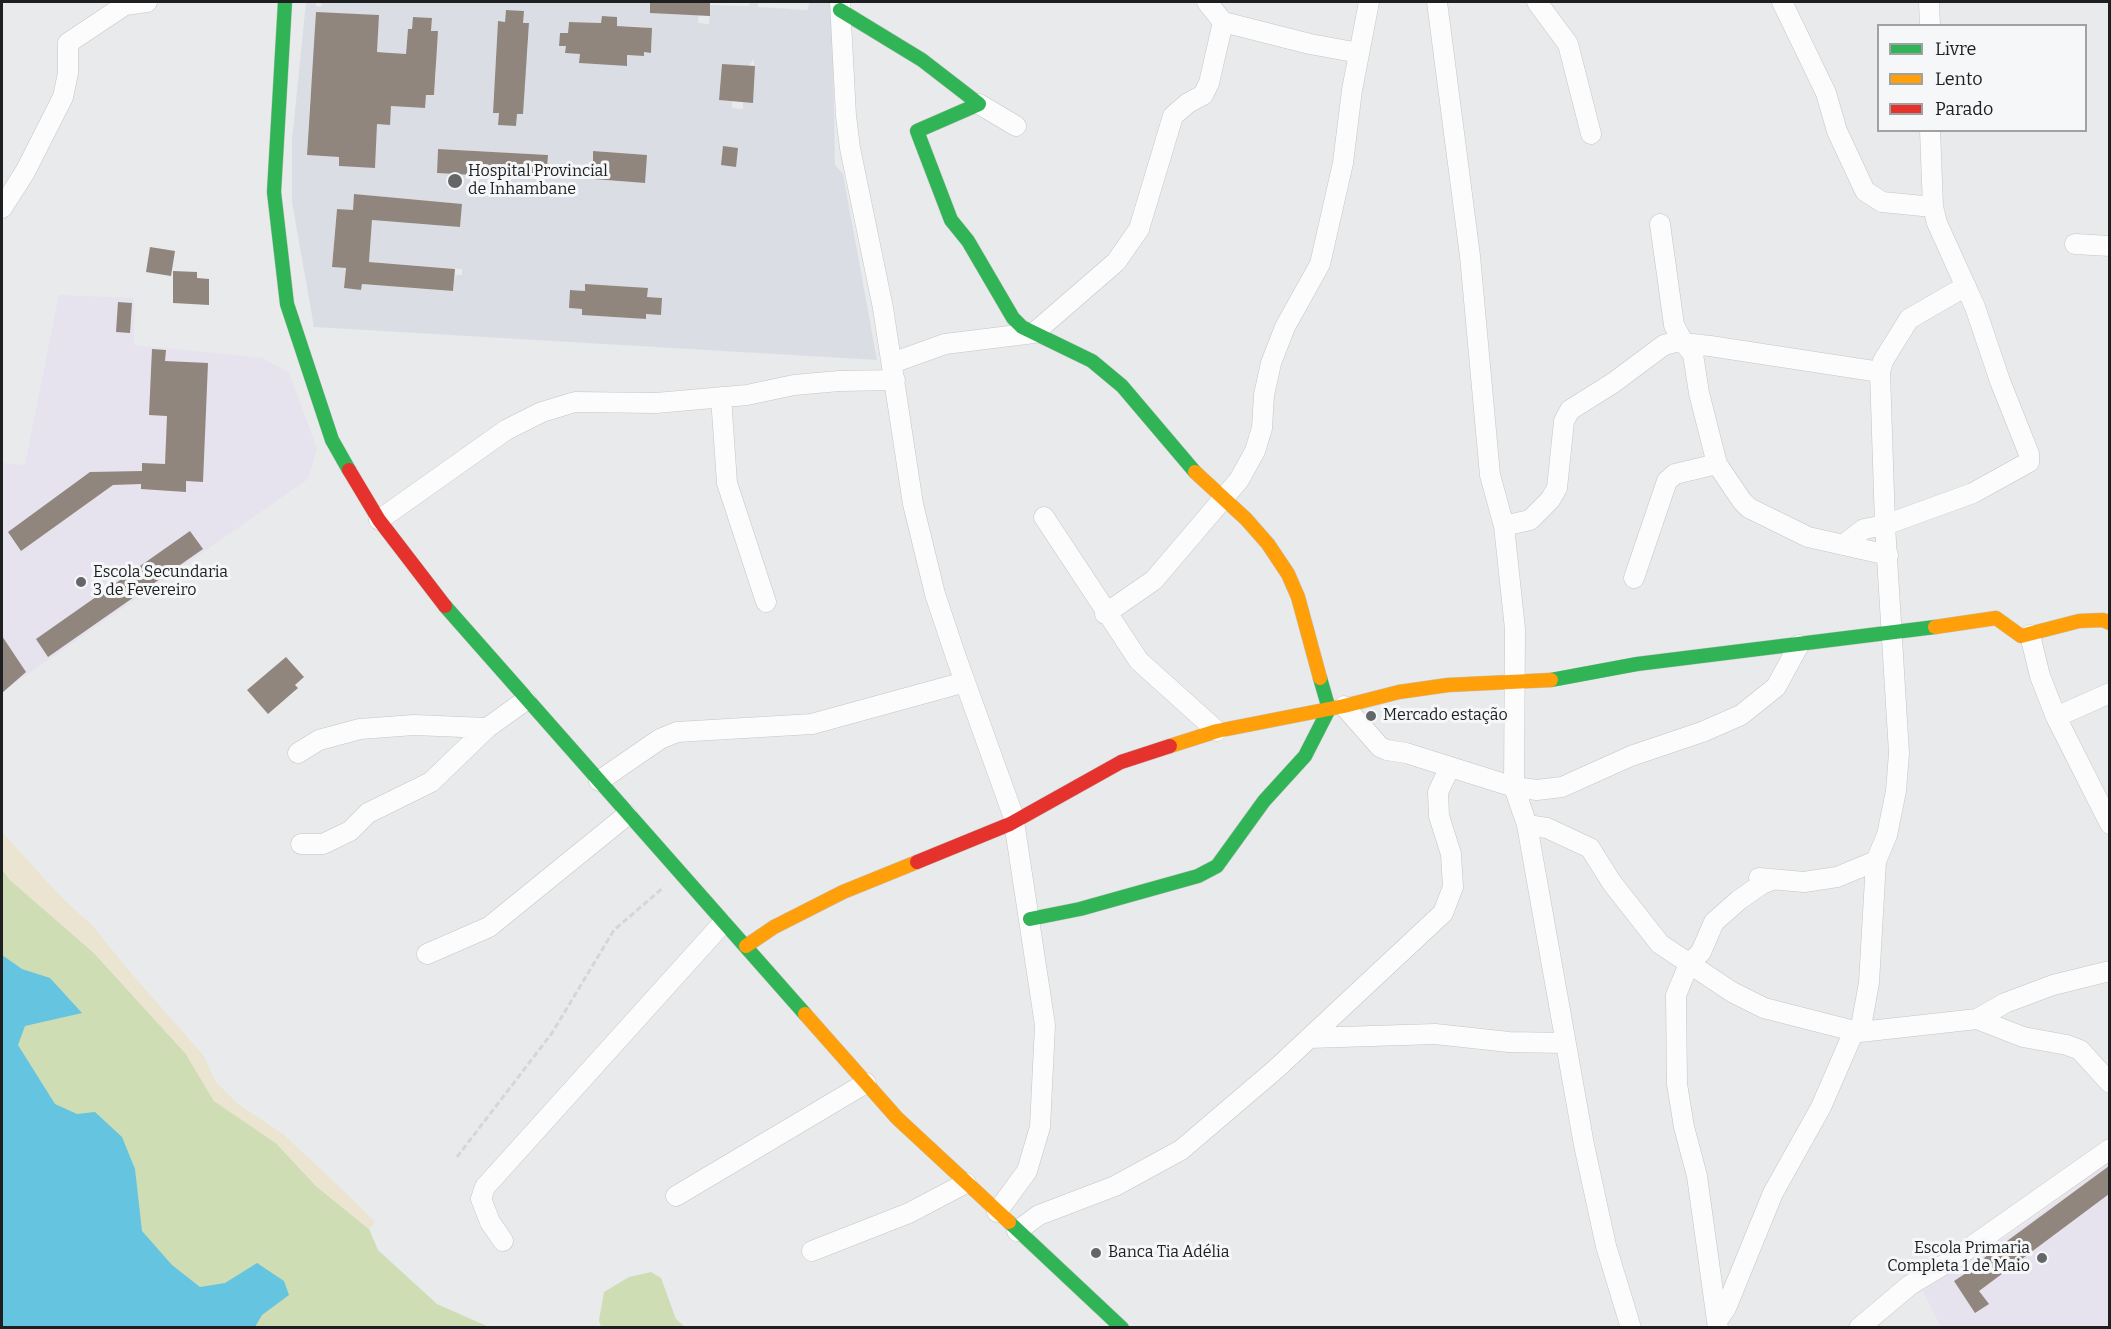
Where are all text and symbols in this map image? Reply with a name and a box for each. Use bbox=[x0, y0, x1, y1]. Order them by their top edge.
legend bbox=[1877, 24, 2087, 132]
text: Livre bbox=[1935, 38, 1976, 60]
text: Lento bbox=[1935, 68, 1983, 90]
text: Parado bbox=[1935, 98, 1993, 120]
place label: Hospital Provincial de Inhambane bbox=[468, 162, 608, 200]
marker: Hospital Provincial de Inhambane bbox=[446, 172, 464, 190]
place label: Escola Secundaria 3 de Fevereiro bbox=[93, 563, 228, 601]
marker: Escola Secundaria 3 de Fevereiro bbox=[74, 575, 88, 589]
place label: Mercado estação bbox=[1383, 706, 1508, 726]
marker: Mercado estação bbox=[1364, 709, 1378, 723]
place label: Escola Primaria Completa 1 de Maio bbox=[1887, 1239, 2030, 1277]
place label: Banca Tia Adélia bbox=[1108, 1243, 1229, 1263]
marker: Banca Tia Adélia bbox=[1089, 1246, 1103, 1260]
marker: Escola Primaria Completa 1 de Maio bbox=[2035, 1251, 2049, 1265]

